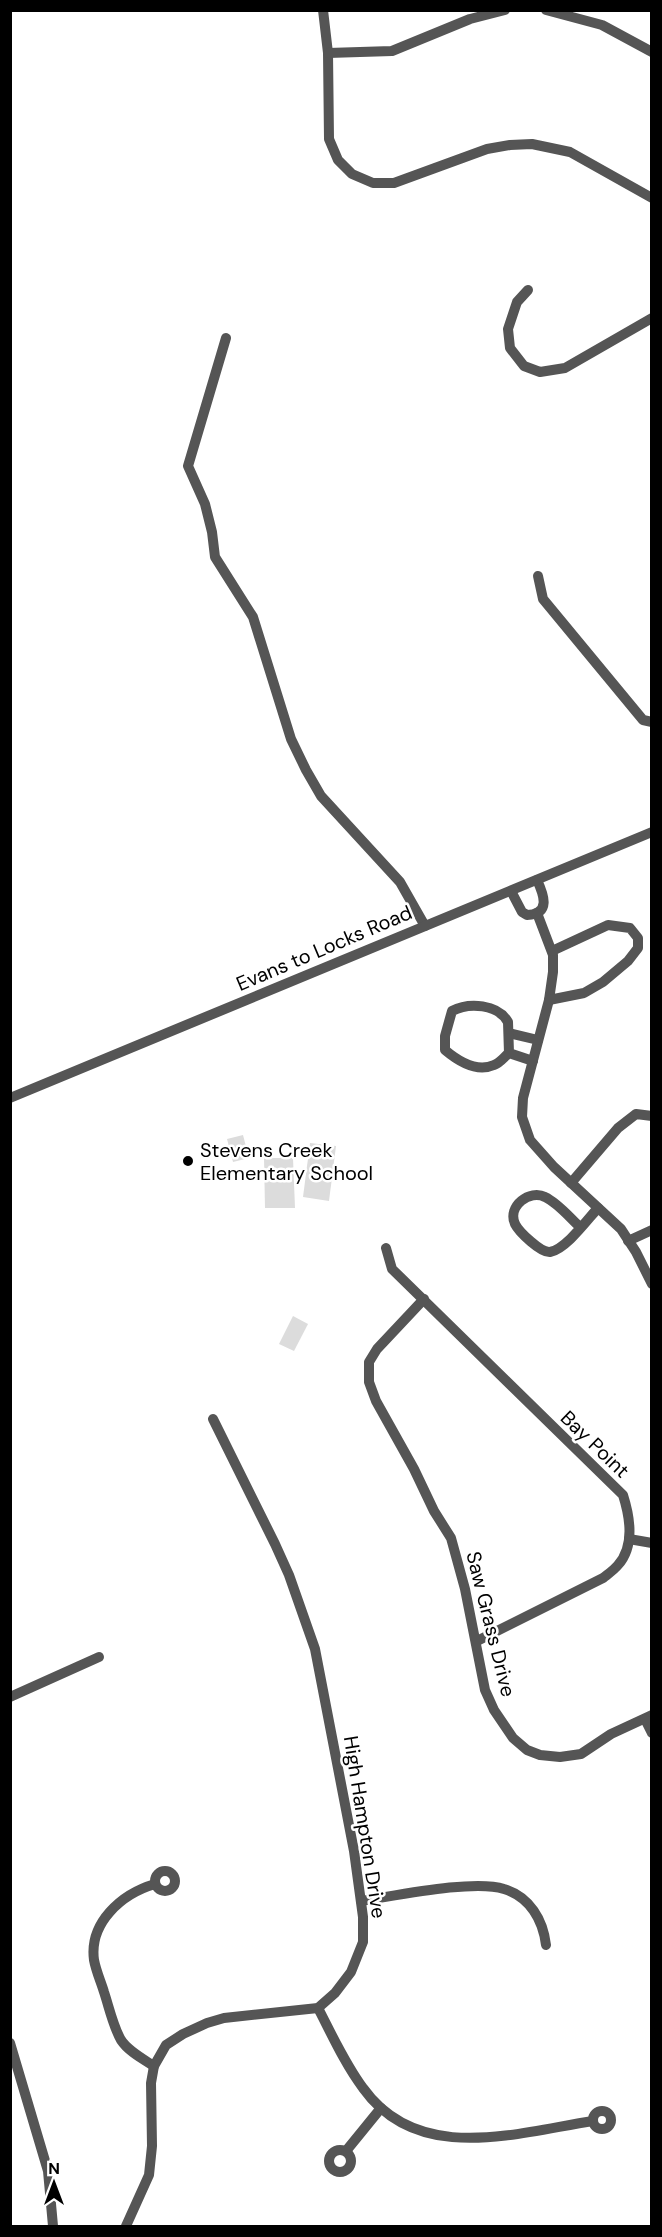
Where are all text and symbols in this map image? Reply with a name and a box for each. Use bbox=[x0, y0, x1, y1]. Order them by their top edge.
street label: Evans to Locks Road bbox=[232, 899, 416, 997]
place label: Stevens Creek Elementary School bbox=[200, 1137, 373, 1186]
marker: Stevens Creek Elementary School bbox=[181, 1154, 195, 1168]
street label: Bay Point bbox=[555, 1405, 635, 1483]
street label: Saw Grass Drive bbox=[460, 1549, 522, 1699]
street label: High Hampton Drive bbox=[338, 1734, 392, 1920]
north arrow bbox=[24, 2153, 84, 2213]
text: N bbox=[48, 2158, 60, 2179]

